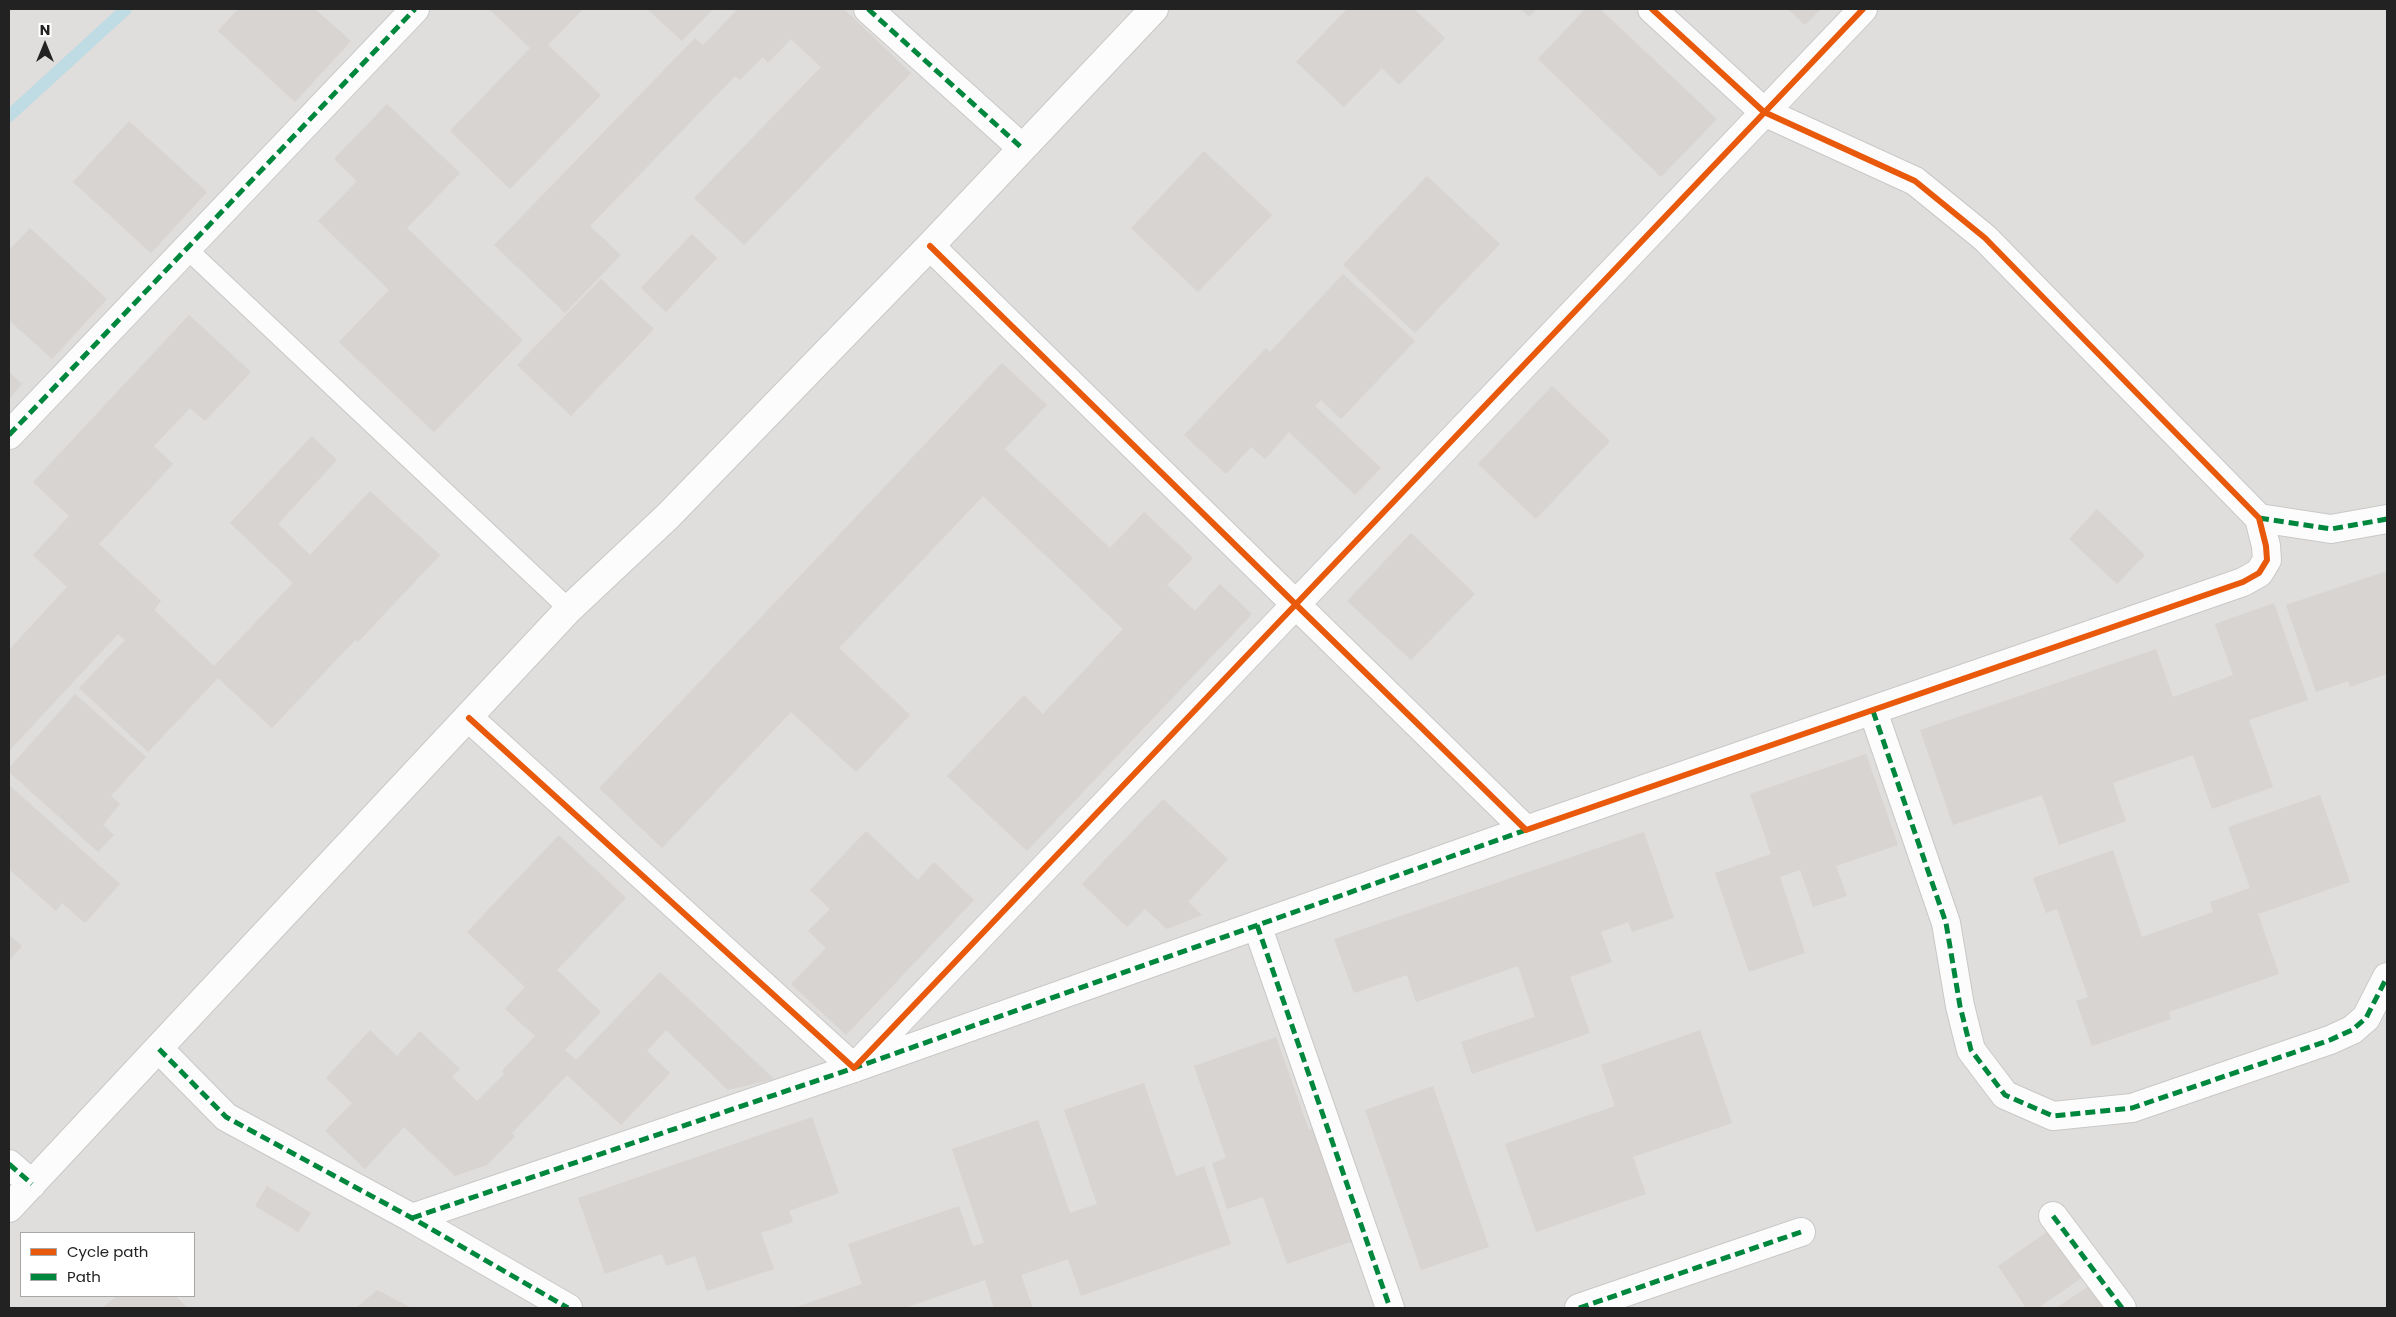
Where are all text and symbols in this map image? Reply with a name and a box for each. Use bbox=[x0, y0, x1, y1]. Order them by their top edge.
north arrow bbox=[20, 20, 70, 70]
text: N bbox=[40, 20, 50, 40]
legend bbox=[20, 1232, 195, 1297]
text: Cycle path bbox=[67, 1241, 148, 1262]
text: Path bbox=[67, 1266, 101, 1287]

